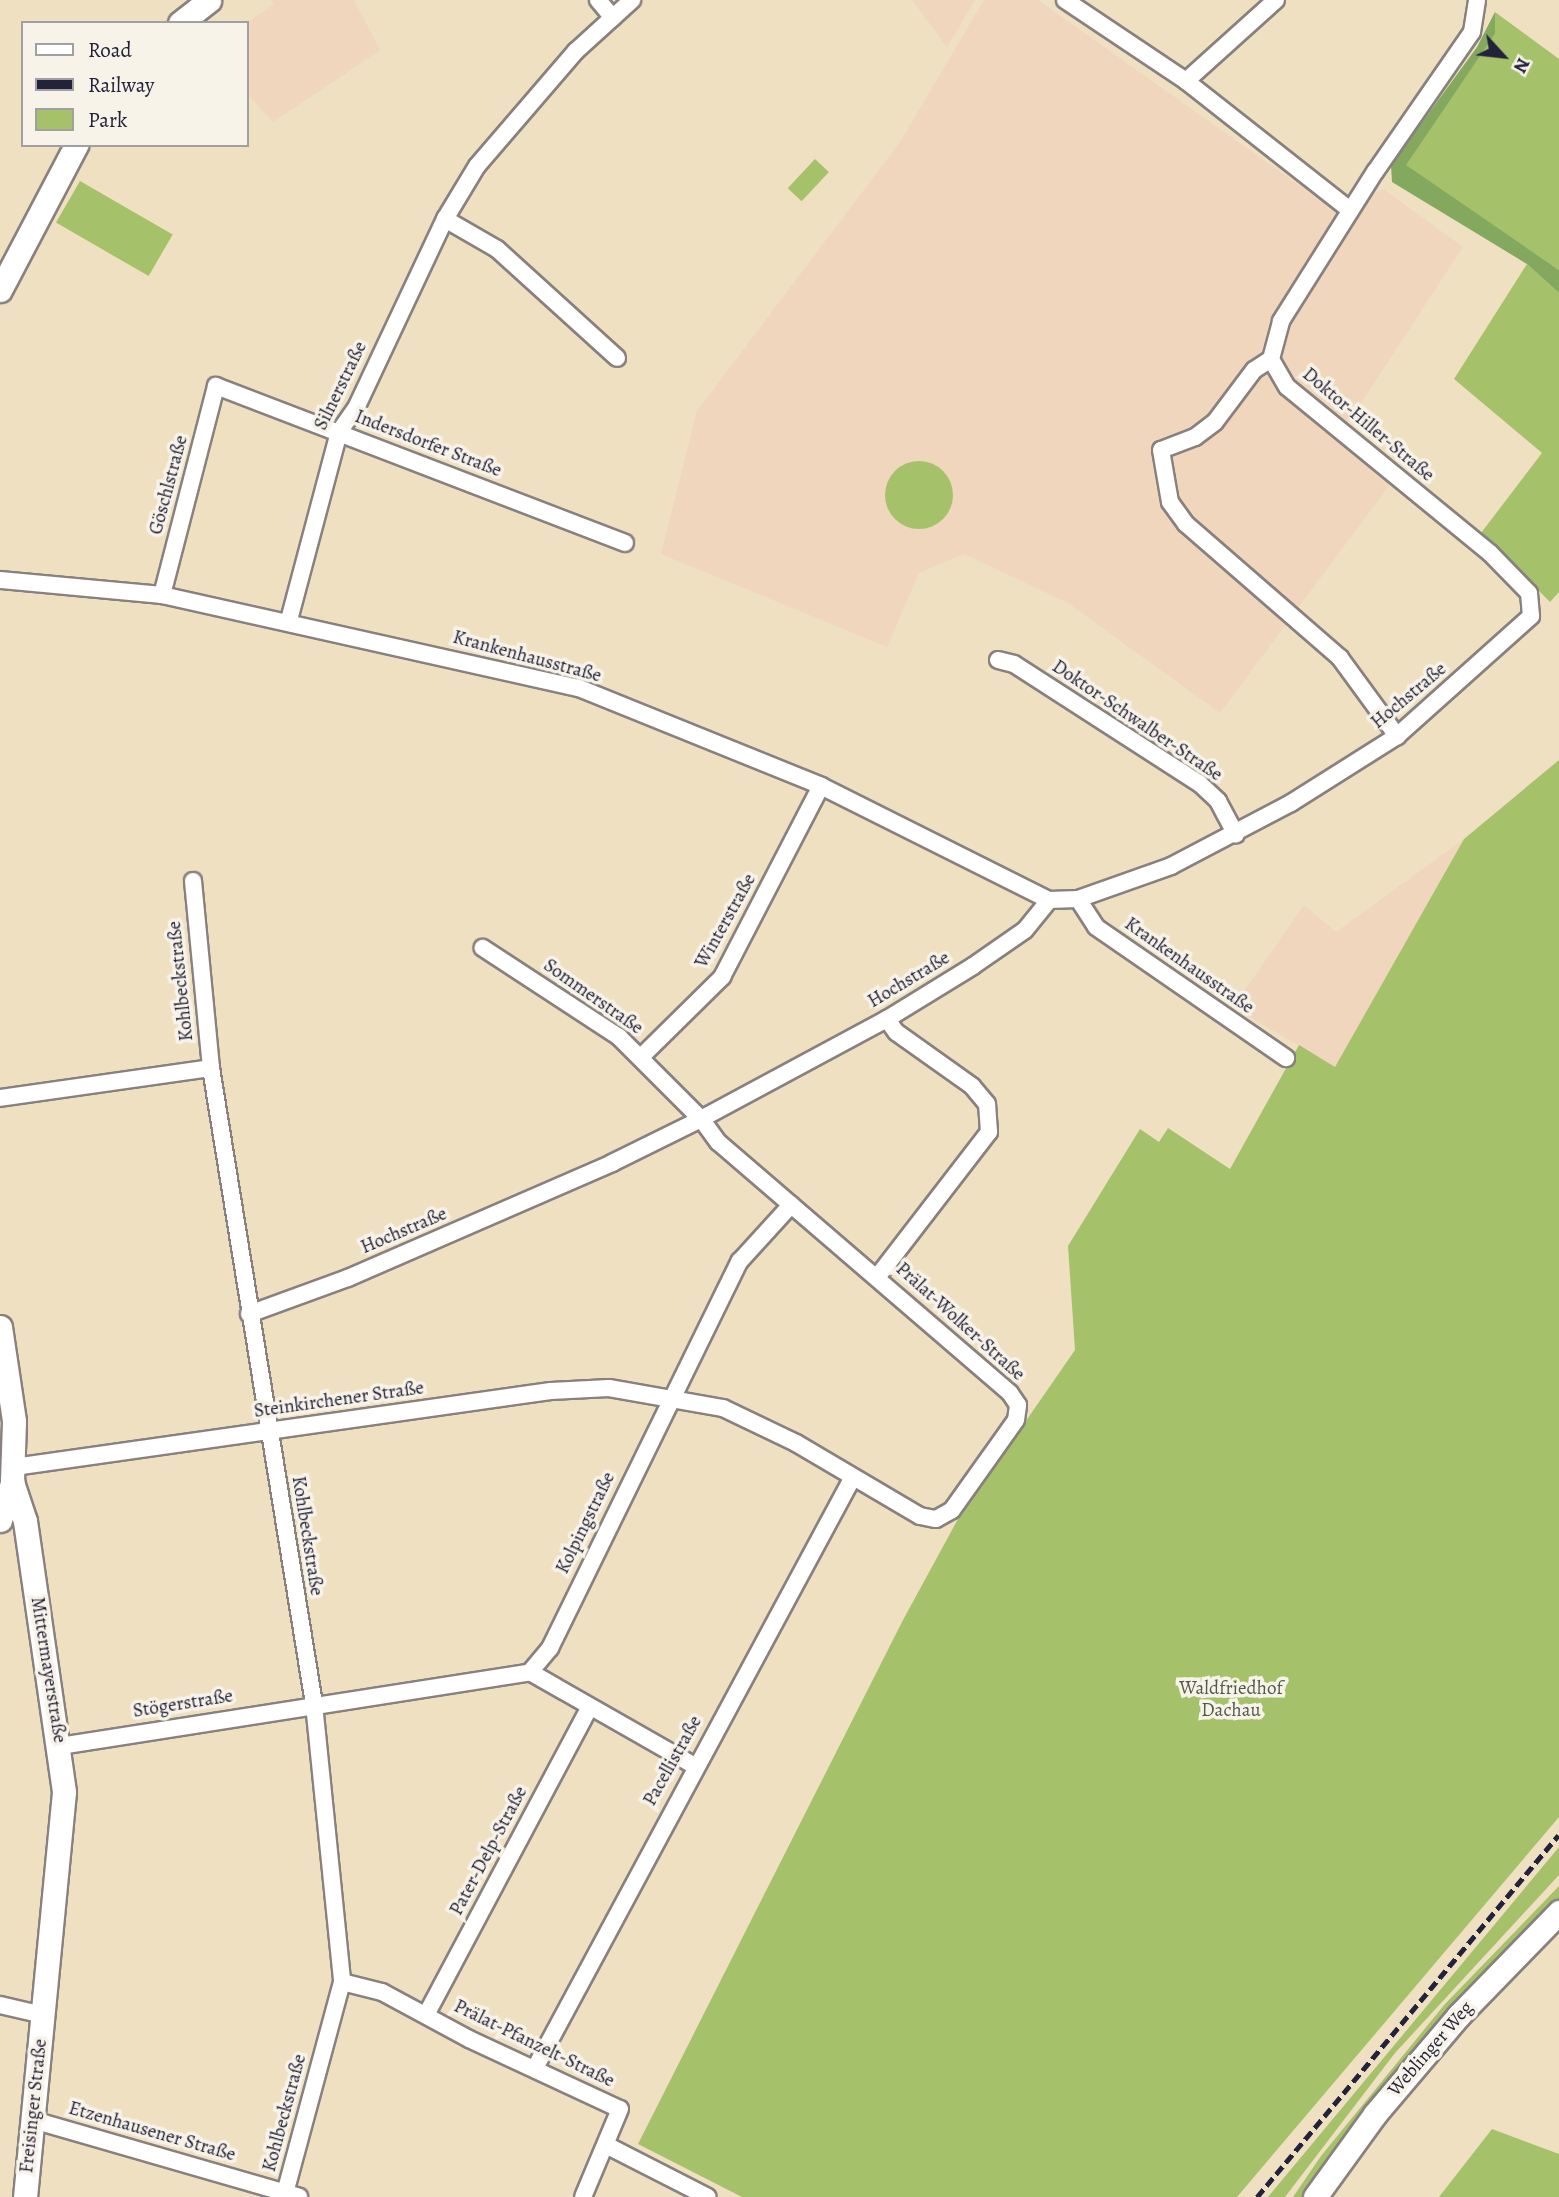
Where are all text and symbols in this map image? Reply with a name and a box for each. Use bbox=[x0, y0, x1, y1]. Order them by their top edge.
legend bbox=[21, 21, 248, 147]
north arrow bbox=[1468, 21, 1538, 91]
text: Road bbox=[88, 36, 132, 64]
text: N bbox=[1507, 53, 1536, 78]
text: Railway bbox=[88, 71, 154, 99]
text: Park bbox=[88, 106, 127, 134]
street label: Silnerstraße bbox=[310, 338, 372, 434]
street label: Doktor-Hiller-Straße bbox=[1297, 363, 1439, 487]
street label: Indersdorfer Straße bbox=[351, 406, 505, 482]
street label: Göschlstraße bbox=[145, 433, 193, 537]
street label: Krankenhausstraße bbox=[450, 626, 604, 688]
street label: Doktor-Schwalber-Straße bbox=[1048, 655, 1226, 787]
street label: Hochstraße bbox=[1367, 658, 1451, 734]
street label: Winterstraße bbox=[691, 870, 761, 972]
street label: Krankenhausstraße bbox=[1120, 913, 1258, 1019]
street label: Kohlbeckstraße bbox=[163, 920, 199, 1042]
street label: Hochstraße bbox=[864, 947, 954, 1013]
street label: Sommerstraße bbox=[539, 954, 647, 1040]
street label: Hochstraße bbox=[358, 1203, 450, 1259]
street label: Prälat-Wolker-Straße bbox=[891, 1258, 1029, 1386]
street label: Steinkirchener Straße bbox=[253, 1377, 425, 1423]
street label: Kolpingstraße bbox=[552, 1468, 620, 1578]
street label: Kohlbeckstraße bbox=[286, 1475, 328, 1597]
street label: Mittermayerstraße bbox=[25, 1595, 71, 1745]
park label: Waldfriedhof Dachau bbox=[1179, 1678, 1283, 1722]
street label: Stögerstraße bbox=[131, 1685, 235, 1723]
street label: Pacellistraße bbox=[639, 1712, 707, 1810]
street label: Pater-Delp-Straße bbox=[445, 1782, 533, 1920]
street label: Prälat-Pfanzelt-Straße bbox=[450, 1995, 618, 2093]
street label: Weblinger Weg bbox=[1384, 1997, 1478, 2101]
street label: Freisinger Straße bbox=[16, 2038, 52, 2174]
street label: Kohlbeckstraße bbox=[258, 2052, 312, 2174]
street label: Etzenhausener Straße bbox=[66, 2097, 238, 2167]

